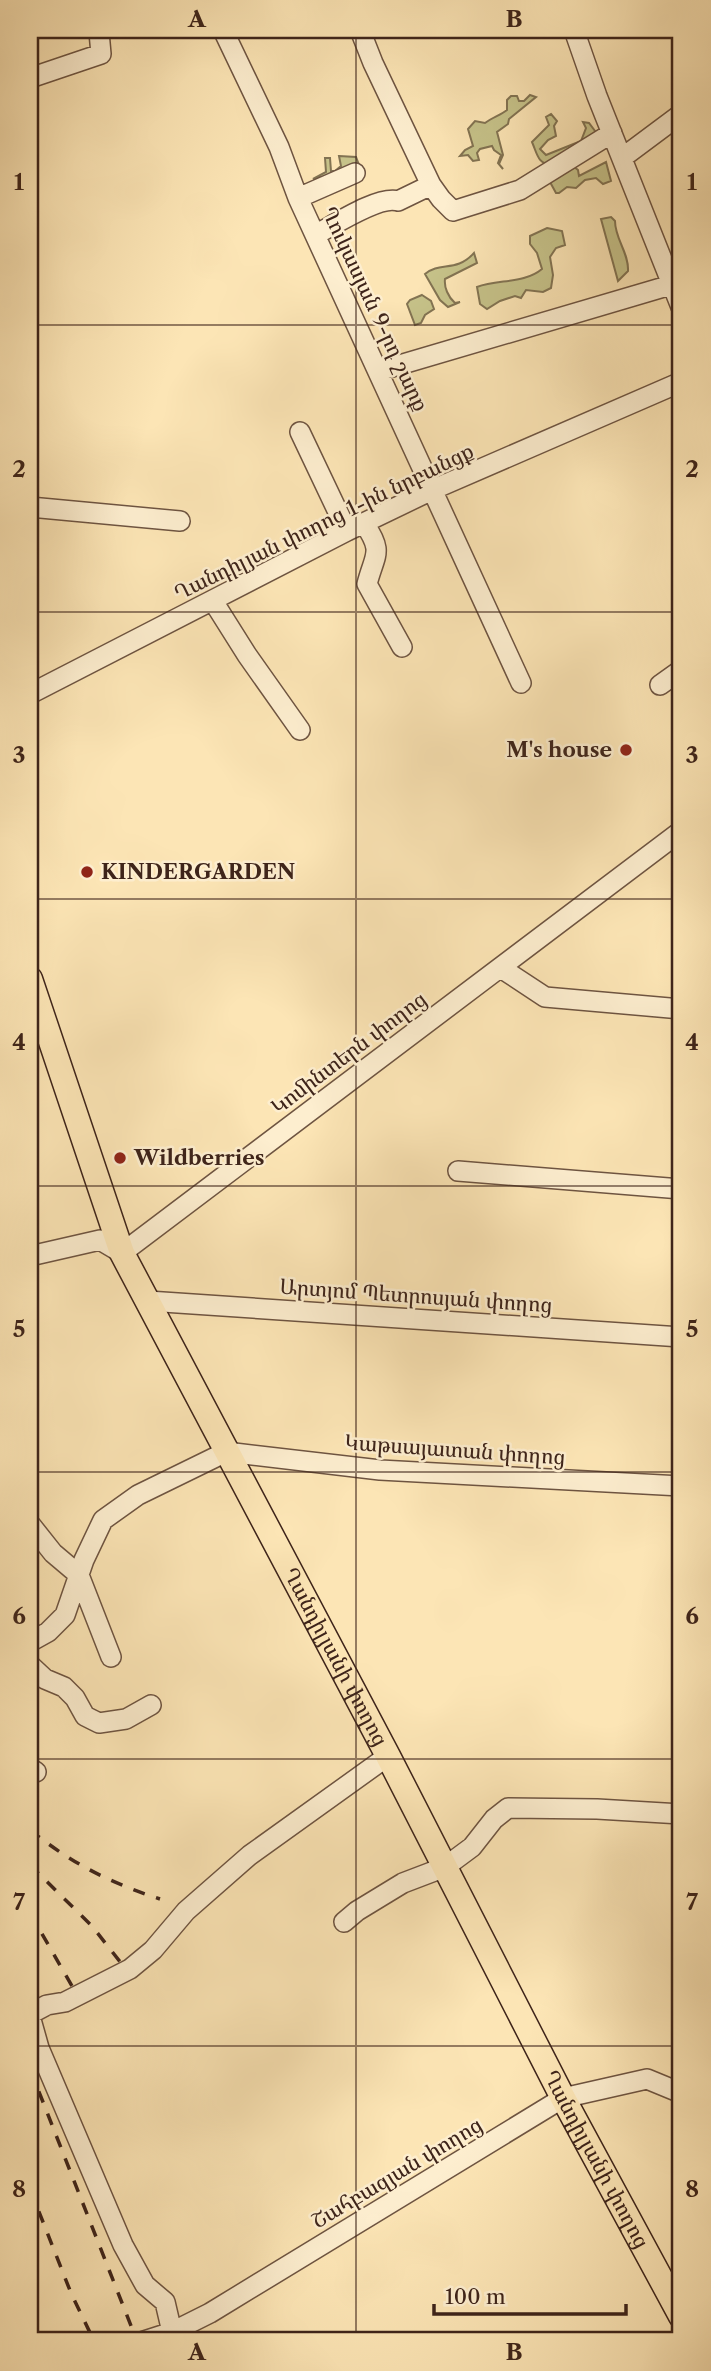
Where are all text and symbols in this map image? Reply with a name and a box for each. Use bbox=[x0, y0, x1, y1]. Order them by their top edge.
text: A bbox=[187, 5, 207, 33]
text: B bbox=[505, 5, 523, 33]
text: 1 bbox=[14, 168, 25, 196]
text: 1 bbox=[687, 168, 698, 196]
street label: Ղուկասյան 9-րդ շարք bbox=[316, 202, 434, 416]
street label: Ղանդիլյան փողոց 1-ին նրբանցք bbox=[170, 438, 478, 606]
text: 2 bbox=[12, 455, 26, 483]
text: 2 bbox=[685, 455, 699, 483]
place label: M's house bbox=[506, 737, 612, 762]
text: 3 bbox=[13, 741, 26, 769]
text: 3 bbox=[686, 741, 699, 769]
marker: M's house bbox=[618, 742, 634, 758]
place label: KINDERGARDEN bbox=[101, 859, 295, 884]
marker: KINDERGARDEN bbox=[79, 864, 95, 880]
street label: Կոմինտերն փողոց bbox=[266, 986, 432, 1120]
text: 4 bbox=[12, 1028, 26, 1056]
text: 4 bbox=[685, 1028, 699, 1056]
place label: Wildberries bbox=[133, 1145, 264, 1170]
marker: Wildberries bbox=[112, 1150, 128, 1166]
street label: Արտյոմ Պետրոսյան փողոց bbox=[279, 1274, 553, 1318]
text: 5 bbox=[13, 1315, 25, 1343]
text: 5 bbox=[686, 1315, 698, 1343]
street label: Կաթսայատան փողոց bbox=[344, 1429, 566, 1471]
street label: Ղանդիլյանի փողոց bbox=[279, 1563, 393, 1751]
text: 6 bbox=[12, 1602, 26, 1630]
text: 6 bbox=[685, 1602, 699, 1630]
text: 7 bbox=[13, 1888, 25, 1916]
text: 7 bbox=[686, 1888, 698, 1916]
street label: Ղանդիլյանի փողոց bbox=[539, 2066, 655, 2253]
street label: Շահբազյան փողոց bbox=[307, 2112, 487, 2234]
text: 8 bbox=[12, 2175, 26, 2203]
text: 8 bbox=[685, 2175, 699, 2203]
scale bar bbox=[434, 2273, 627, 2317]
text: 100 m bbox=[445, 2284, 506, 2309]
text: A bbox=[187, 2338, 207, 2366]
text: B bbox=[505, 2338, 523, 2366]

